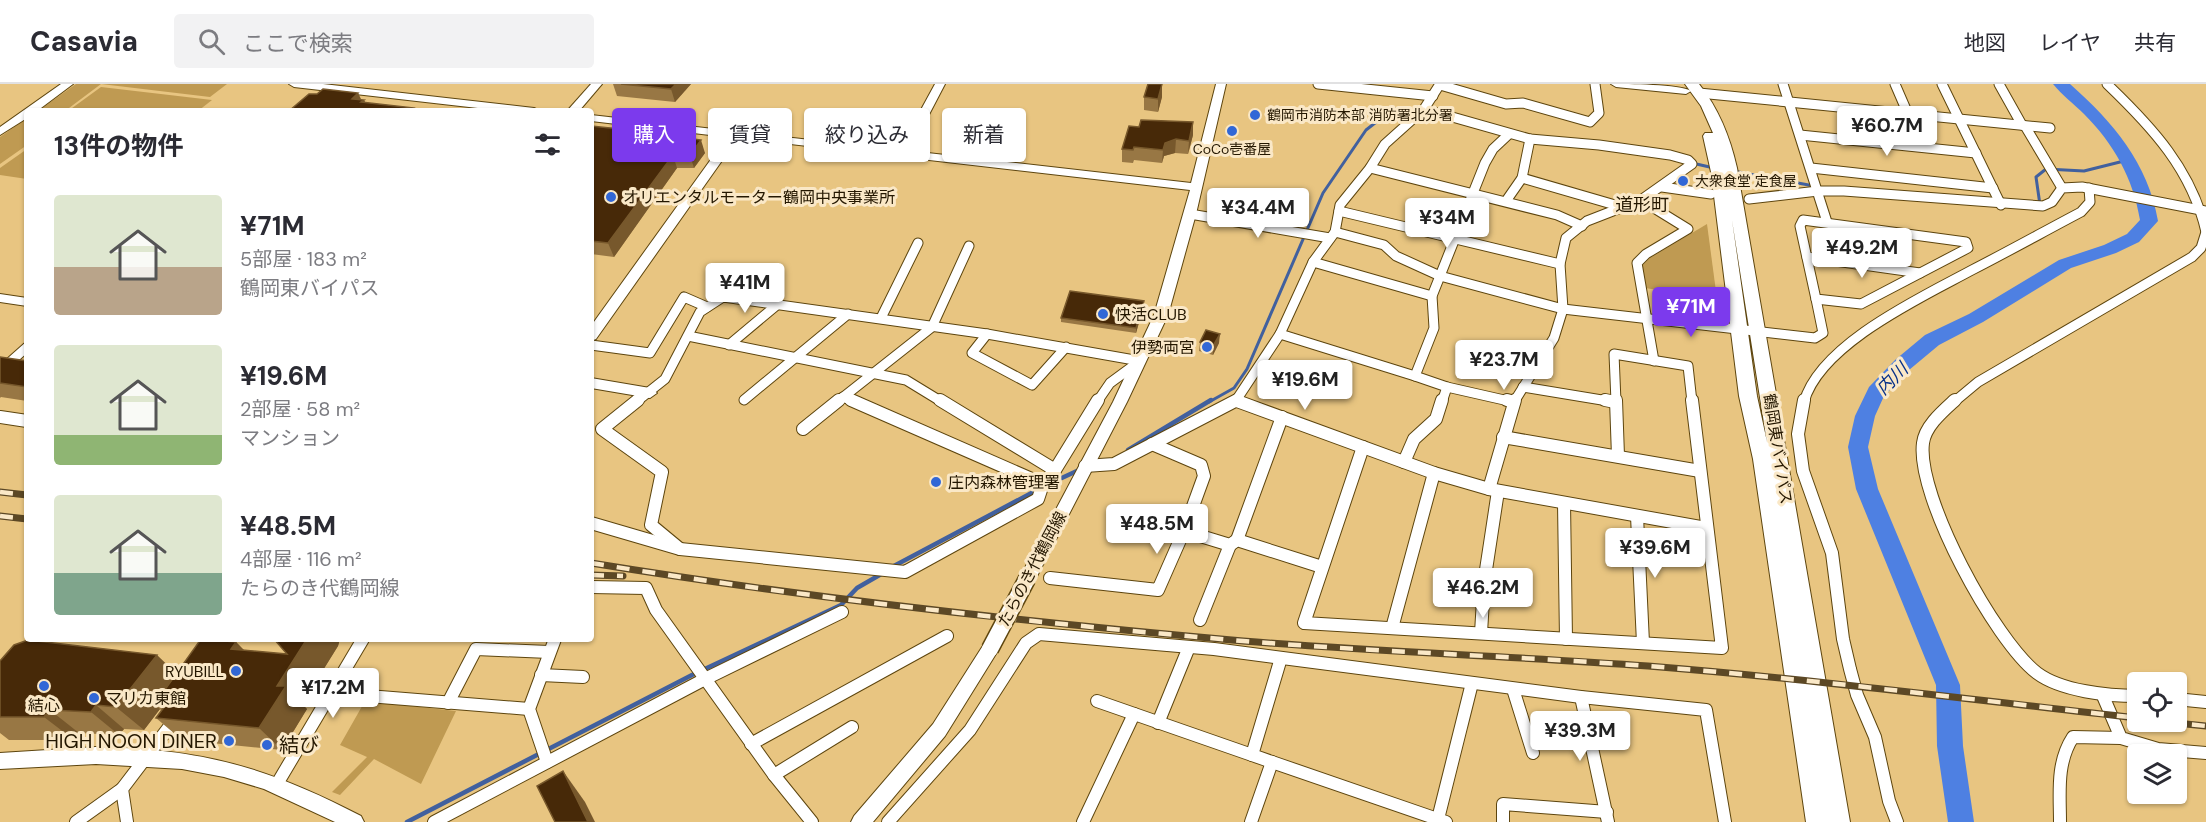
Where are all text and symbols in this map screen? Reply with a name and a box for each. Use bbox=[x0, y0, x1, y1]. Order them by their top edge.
search box bbox=[174, 14, 594, 68]
text: Casavia bbox=[30, 23, 138, 60]
icon: search bbox=[195, 25, 228, 58]
text: ここで検索 bbox=[243, 29, 353, 58]
text: 地図 bbox=[1964, 29, 2006, 57]
text: レイヤ bbox=[2039, 29, 2101, 57]
text: 共有 bbox=[2134, 29, 2176, 57]
place label: 鶴岡市消防本部 消防署北分署 bbox=[1267, 106, 1453, 124]
pin: ¥60.7M bbox=[1838, 106, 1936, 157]
chip: 購入 bbox=[612, 108, 696, 162]
chip: 賃貸 bbox=[708, 108, 792, 162]
chip: 絞り込み bbox=[804, 108, 930, 162]
chip: 新着 bbox=[942, 108, 1026, 162]
marker: 鶴岡市消防本部 消防署北分署 bbox=[1248, 108, 1262, 122]
text: ¥60.7M bbox=[1851, 112, 1923, 138]
marker: CoCo壱番屋 bbox=[1225, 124, 1239, 138]
icon: filters bbox=[531, 128, 564, 161]
text: 13件の物件 bbox=[54, 129, 183, 163]
place label: CoCo壱番屋 bbox=[1193, 140, 1271, 158]
place label: 大衆食堂 定食屋 bbox=[1695, 172, 1797, 190]
marker: 大衆食堂 定食屋 bbox=[1676, 174, 1690, 188]
place label: オリエンタルモーター鶴岡中央事業所 bbox=[623, 187, 895, 208]
pin: ¥34.4M bbox=[1209, 188, 1307, 239]
marker: オリエンタルモーター鶴岡中央事業所 bbox=[604, 190, 618, 204]
district label: 道形町 bbox=[1615, 193, 1669, 217]
text: ¥34.4M bbox=[1221, 194, 1295, 220]
pin: ¥34M bbox=[1411, 198, 1483, 249]
text: ¥34M bbox=[1419, 204, 1475, 230]
text: ¥71M bbox=[240, 209, 305, 243]
icon: home bbox=[102, 219, 174, 291]
pin: ¥49.2M bbox=[1813, 228, 1911, 279]
text: ¥49.2M bbox=[1826, 234, 1898, 260]
text: 5部屋 · 183 m² bbox=[240, 246, 367, 272]
pin: ¥41M bbox=[709, 263, 781, 314]
text: ¥41M bbox=[720, 269, 771, 295]
text: 鶴岡東バイパス bbox=[240, 275, 380, 301]
pin: ¥71M bbox=[1655, 287, 1727, 338]
text: ¥71M bbox=[1666, 293, 1716, 319]
place label: 快活CLUB bbox=[1115, 304, 1187, 325]
marker: 快活CLUB bbox=[1096, 307, 1110, 321]
place label: 伊勢両宮 bbox=[1131, 337, 1195, 358]
marker: 伊勢両宮 bbox=[1200, 340, 1214, 354]
pin: ¥23.7M bbox=[1455, 340, 1553, 391]
text: ¥23.7M bbox=[1469, 346, 1539, 372]
water label: 内川 bbox=[1871, 356, 1915, 400]
text: ¥19.6M bbox=[240, 359, 327, 393]
pin: ¥19.6M bbox=[1256, 360, 1354, 411]
text: ¥19.6M bbox=[1271, 366, 1339, 392]
icon: home bbox=[102, 369, 174, 441]
street label: 鶴岡東バイパス bbox=[1759, 392, 1797, 506]
text: 2部屋 · 58 m² bbox=[240, 396, 360, 422]
text: マンション bbox=[240, 425, 340, 451]
place label: 庄内森林管理署 bbox=[948, 472, 1060, 493]
marker: 庄内森林管理署 bbox=[929, 475, 943, 489]
pin: ¥48.5M bbox=[1108, 504, 1206, 555]
street label: たらのき代鶴岡線 bbox=[993, 508, 1071, 630]
text: ¥48.5M bbox=[240, 509, 336, 543]
text: ¥48.5M bbox=[1120, 510, 1194, 536]
icon: home bbox=[102, 519, 174, 591]
pin: ¥39.6M bbox=[1606, 528, 1704, 579]
text: ¥39.6M bbox=[1619, 534, 1691, 560]
text: 4部屋 · 116 m² bbox=[240, 546, 362, 572]
pin: ¥46.2M bbox=[1434, 568, 1532, 619]
text: ¥46.2M bbox=[1447, 574, 1519, 600]
text: たらのき代鶴岡線 bbox=[240, 575, 399, 601]
place label: RYUBILL bbox=[165, 661, 224, 682]
marker: RYUBILL bbox=[229, 664, 243, 678]
pin: ¥17.2M bbox=[284, 668, 382, 719]
map controls bbox=[2127, 672, 2187, 804]
button: locate bbox=[2127, 672, 2187, 732]
text: ¥17.2M bbox=[301, 674, 365, 700]
marker: 結心 bbox=[37, 679, 51, 693]
place label: マリカ東館 bbox=[106, 688, 186, 709]
marker: マリカ東館 bbox=[87, 691, 101, 705]
place label: 結心 bbox=[28, 695, 60, 716]
pin: ¥39.3M bbox=[1531, 711, 1629, 762]
text: ¥39.3M bbox=[1544, 717, 1616, 743]
place label: HIGH NOON DINER bbox=[45, 728, 217, 754]
place label: 結び bbox=[279, 732, 319, 758]
marker: HIGH NOON DINER bbox=[222, 734, 236, 748]
marker: 結び bbox=[260, 738, 274, 752]
button: layers bbox=[2127, 744, 2187, 804]

